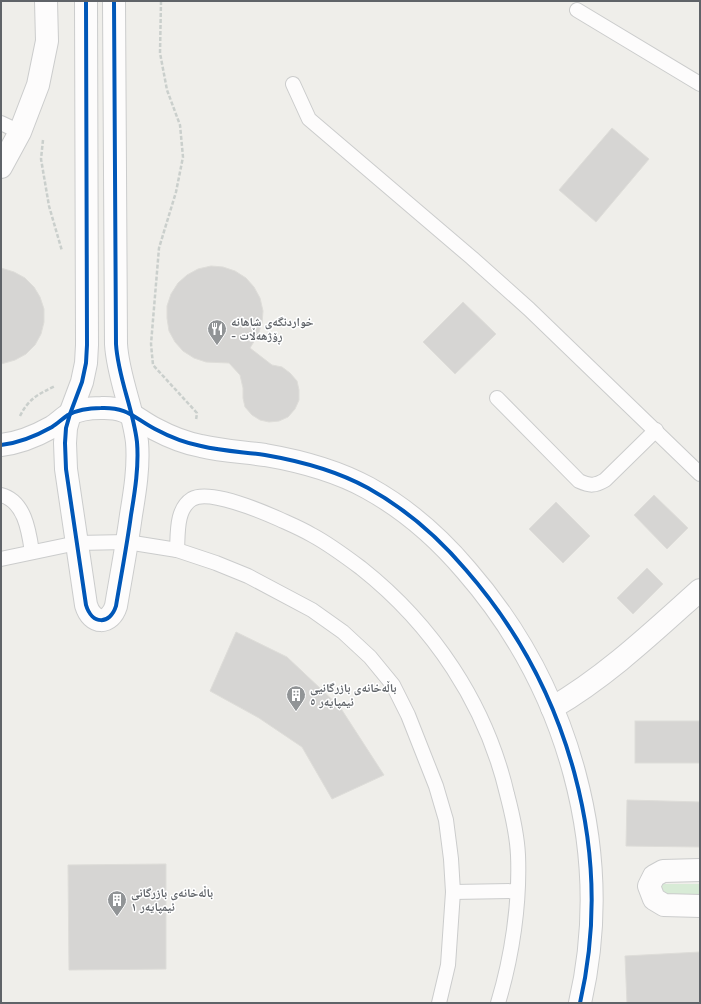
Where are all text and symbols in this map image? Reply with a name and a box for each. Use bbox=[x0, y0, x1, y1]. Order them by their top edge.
place label: خواردنگەی شاھانە - ڕۆژھەڵات bbox=[231, 314, 314, 345]
restaurant icon: خواردنگەی شاھانە - ڕۆژھەڵات bbox=[206, 318, 228, 346]
place label: باڵەخانەی بازرگانیی ئیمپایەر ٥ bbox=[310, 680, 397, 709]
building icon: باڵەخانەی بازرگانیی ئیمپایەر ٥ bbox=[285, 684, 307, 712]
place label: باڵەخانەی بازرگانی ئیمپایەر ١ bbox=[131, 885, 213, 914]
building icon: باڵەخانەی بازرگانی ئیمپایەر ١ bbox=[106, 889, 128, 917]

